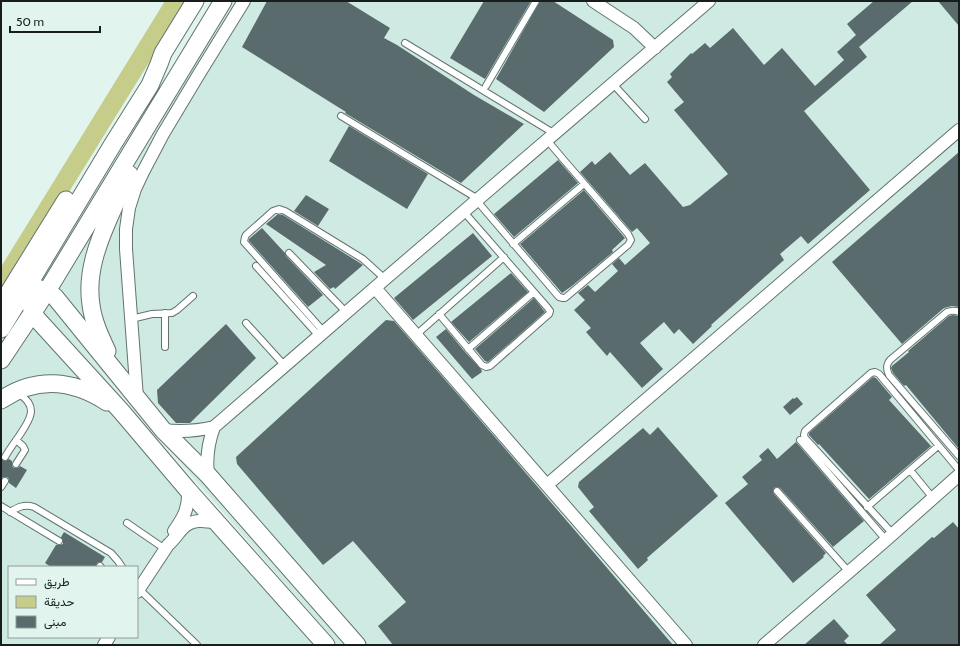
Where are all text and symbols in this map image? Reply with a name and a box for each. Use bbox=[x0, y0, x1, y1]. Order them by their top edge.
scale bar bbox=[10, 8, 100, 34]
text: 50 m bbox=[16, 14, 44, 29]
legend bbox=[8, 566, 138, 638]
text: طريق bbox=[44, 574, 70, 590]
text: حديقة bbox=[44, 594, 74, 609]
text: مبنى bbox=[44, 614, 66, 630]

